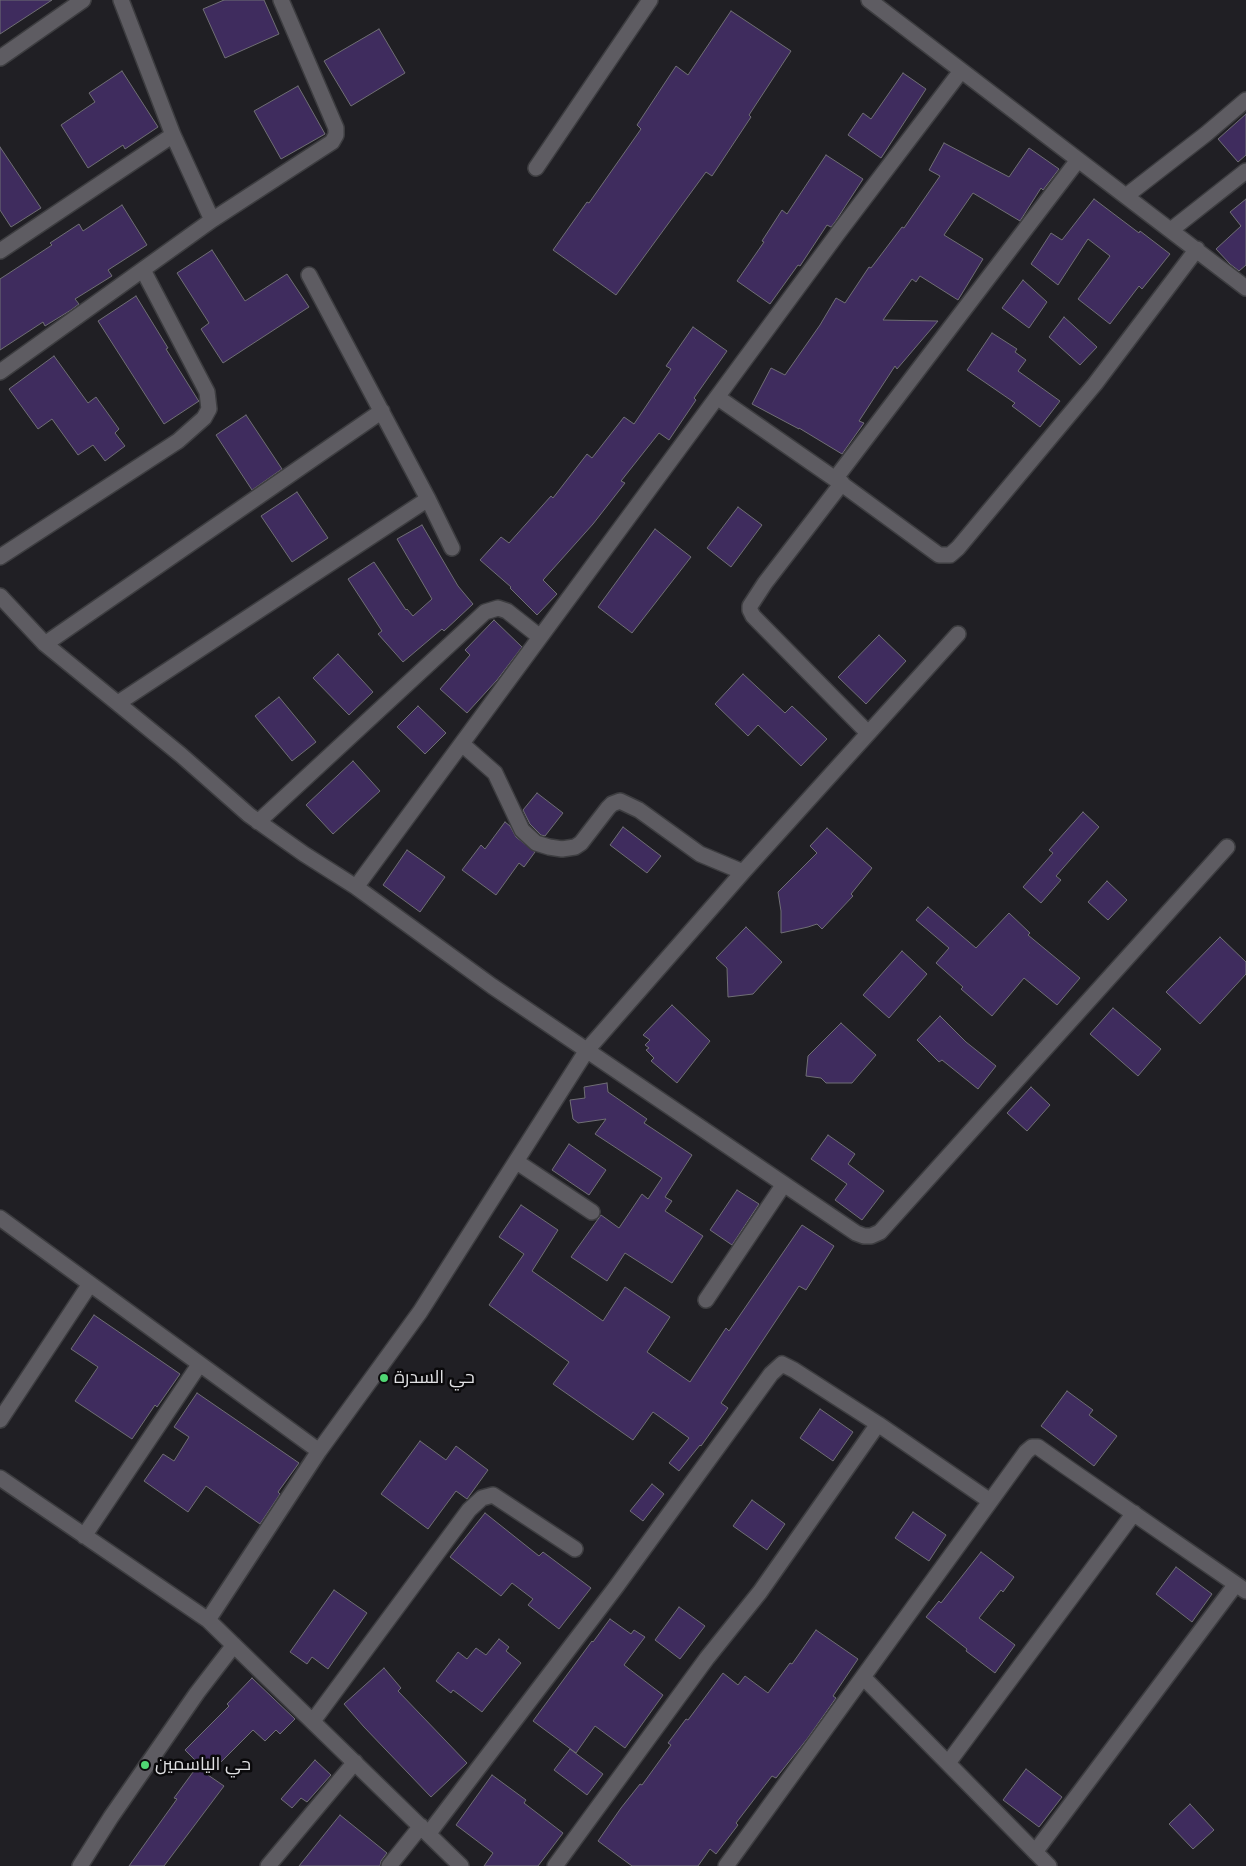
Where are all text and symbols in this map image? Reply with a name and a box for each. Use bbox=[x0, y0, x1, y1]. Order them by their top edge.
place label: حي السدرة bbox=[394, 1367, 475, 1389]
marker: حي السدرة bbox=[378, 1372, 390, 1384]
place label: حي الياسمين bbox=[155, 1754, 251, 1776]
marker: حي الياسمين bbox=[139, 1759, 151, 1771]

